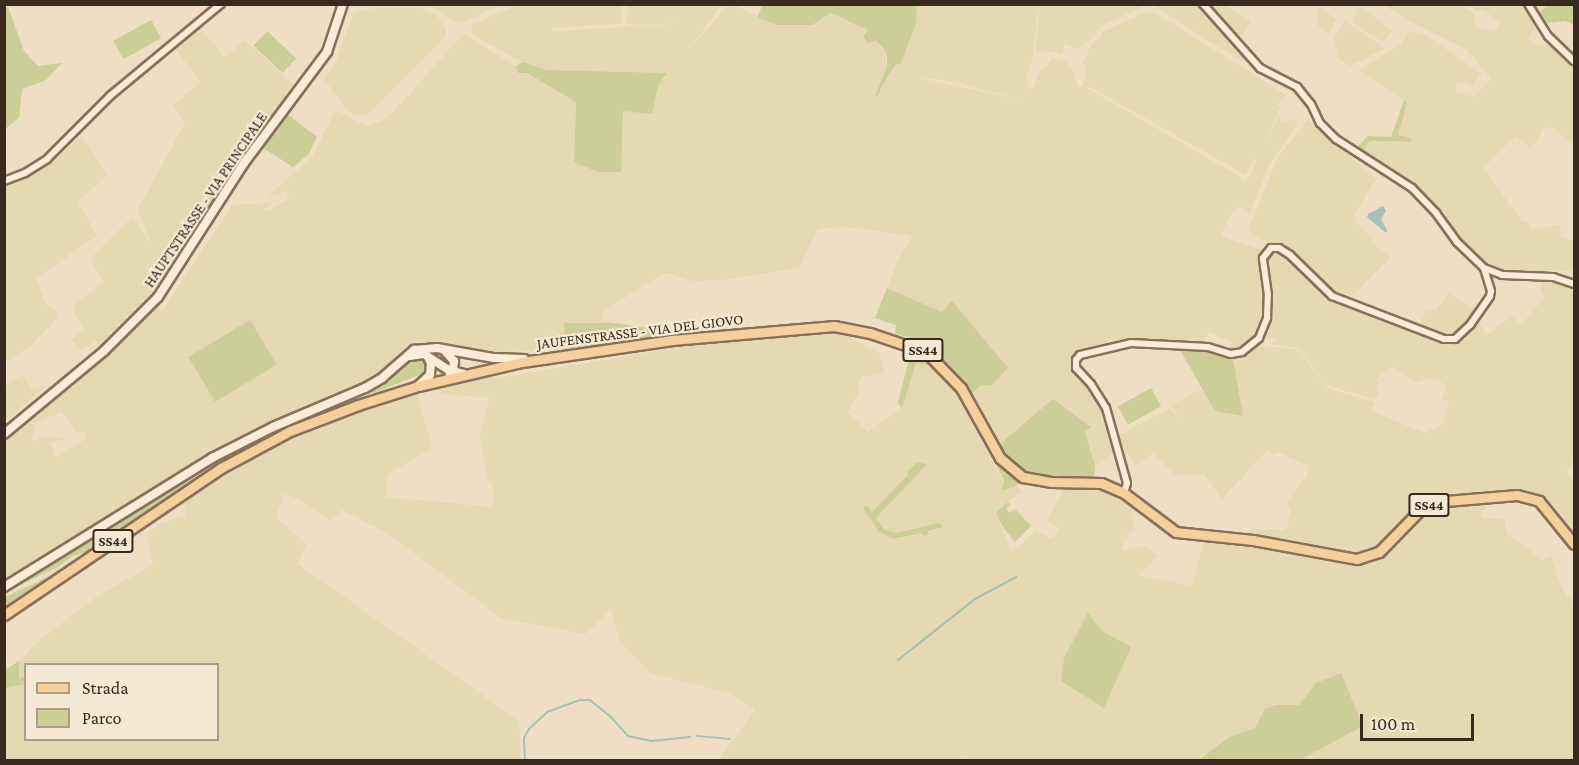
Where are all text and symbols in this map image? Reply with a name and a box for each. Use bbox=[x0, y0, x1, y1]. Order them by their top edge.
street label: HAUPTSTRASSE - VIA PRINCIPALE bbox=[140, 109, 272, 291]
street label: JAUFENSTRASSE - VIA DEL GIOVO bbox=[536, 310, 744, 354]
road number: SS44 bbox=[902, 339, 944, 361]
road number: SS44 bbox=[1408, 494, 1450, 516]
road number: SS44 bbox=[92, 530, 134, 552]
legend bbox=[24, 663, 219, 741]
text: Strada bbox=[82, 678, 129, 698]
scale bar bbox=[1363, 702, 1477, 740]
text: Parco bbox=[82, 708, 121, 728]
text: 100 m bbox=[1371, 714, 1415, 734]

